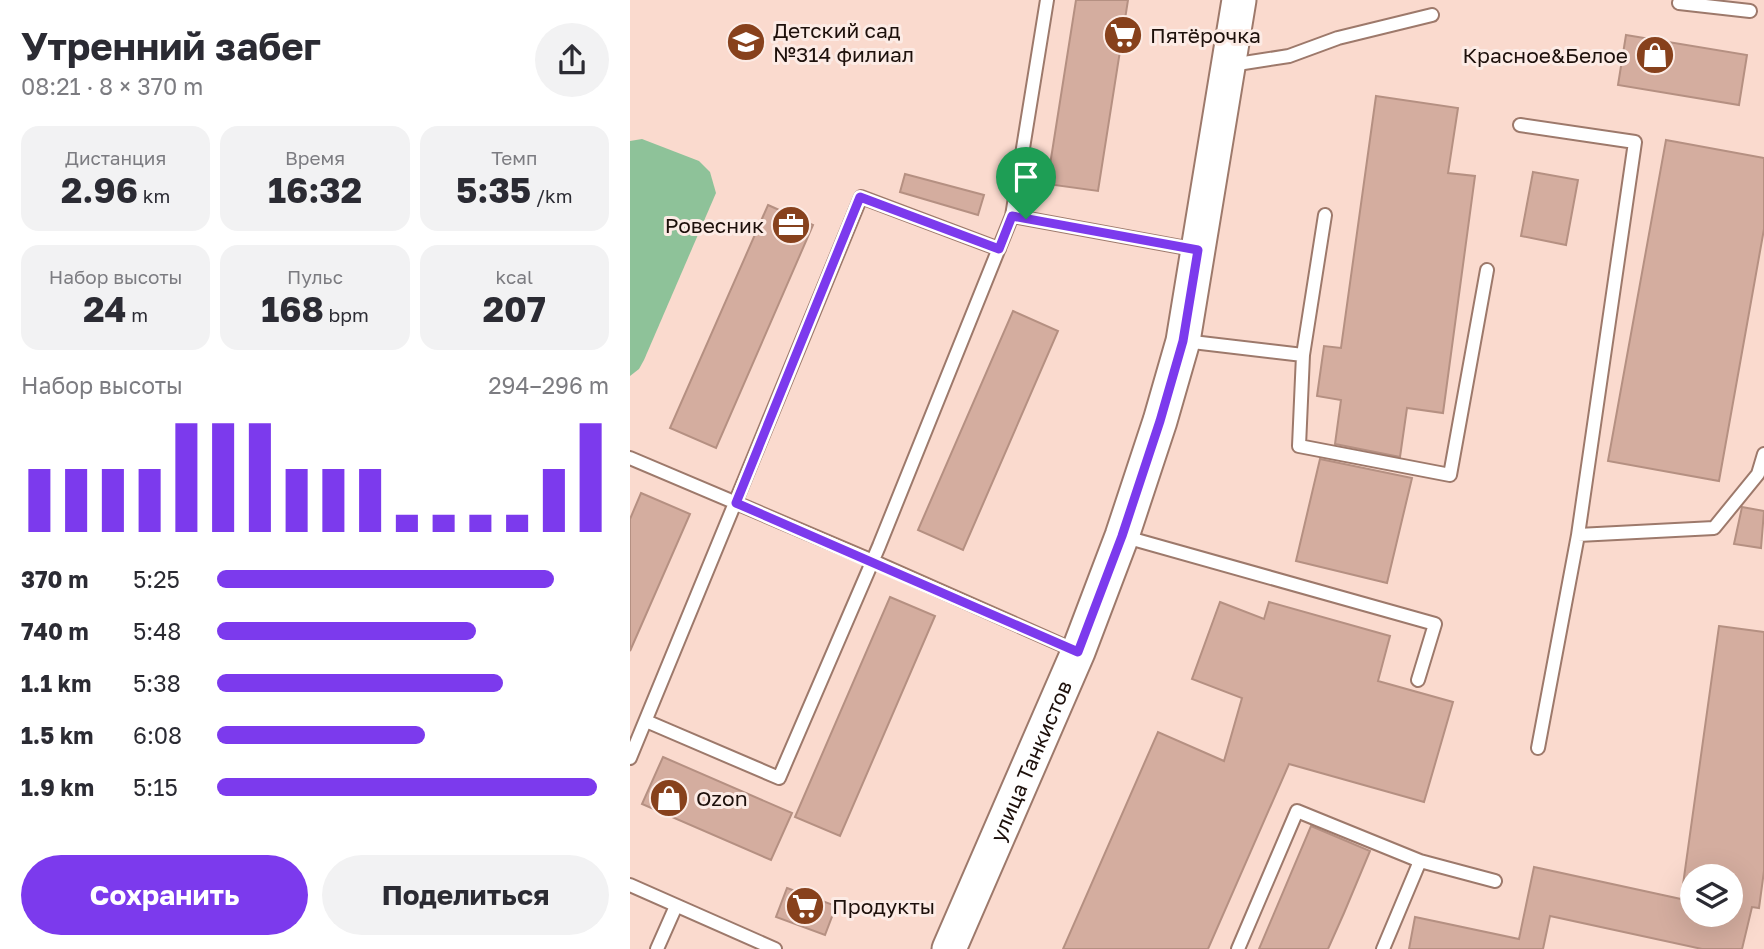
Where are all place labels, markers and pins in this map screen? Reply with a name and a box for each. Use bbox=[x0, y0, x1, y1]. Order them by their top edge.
supermarket icon: Пятёрочка bbox=[1102, 14, 1144, 56]
place label: Детский сад №314 филиал bbox=[773, 17, 914, 67]
school or university icon: Детский сад №314 филиал bbox=[725, 21, 767, 63]
place label: Пятёрочка bbox=[1150, 22, 1261, 48]
shop icon: Красное&Белое bbox=[1634, 34, 1676, 76]
place label: Красное&Белое bbox=[1462, 42, 1628, 68]
pin bbox=[996, 147, 1056, 219]
office icon: Ровесник bbox=[770, 204, 812, 246]
place label: Ровесник bbox=[665, 212, 764, 238]
shop icon: Ozon bbox=[648, 777, 690, 819]
place label: Ozon bbox=[696, 785, 748, 811]
supermarket icon: Продукты bbox=[784, 885, 826, 927]
place label: Продукты bbox=[832, 893, 935, 919]

